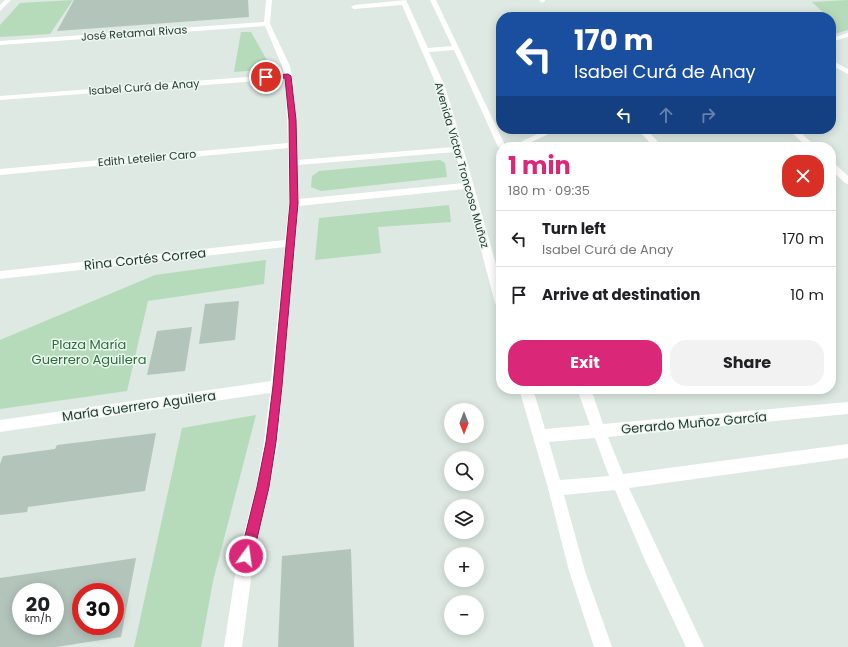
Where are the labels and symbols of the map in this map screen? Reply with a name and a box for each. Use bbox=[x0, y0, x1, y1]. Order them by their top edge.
street label: José Retamal Rivas bbox=[80, 21, 188, 45]
pin bbox=[249, 60, 283, 94]
street label: Isabel Curá de Anay bbox=[88, 75, 201, 99]
street label: Avenida Víctor Troncoso Muñoz bbox=[431, 80, 493, 250]
street label: Edith Letelier Caro bbox=[97, 146, 197, 170]
street label: Rina Cortés Correa bbox=[83, 243, 207, 275]
park label: Plaza María Guerrero Aguilera bbox=[32, 335, 146, 369]
street label: María Guerrero Aguilera bbox=[61, 386, 217, 426]
north arrow bbox=[444, 403, 484, 443]
street label: Gerardo Muñoz García bbox=[620, 407, 768, 439]
position arrow bbox=[225, 535, 267, 577]
speed limit sign: 30 bbox=[72, 583, 124, 635]

